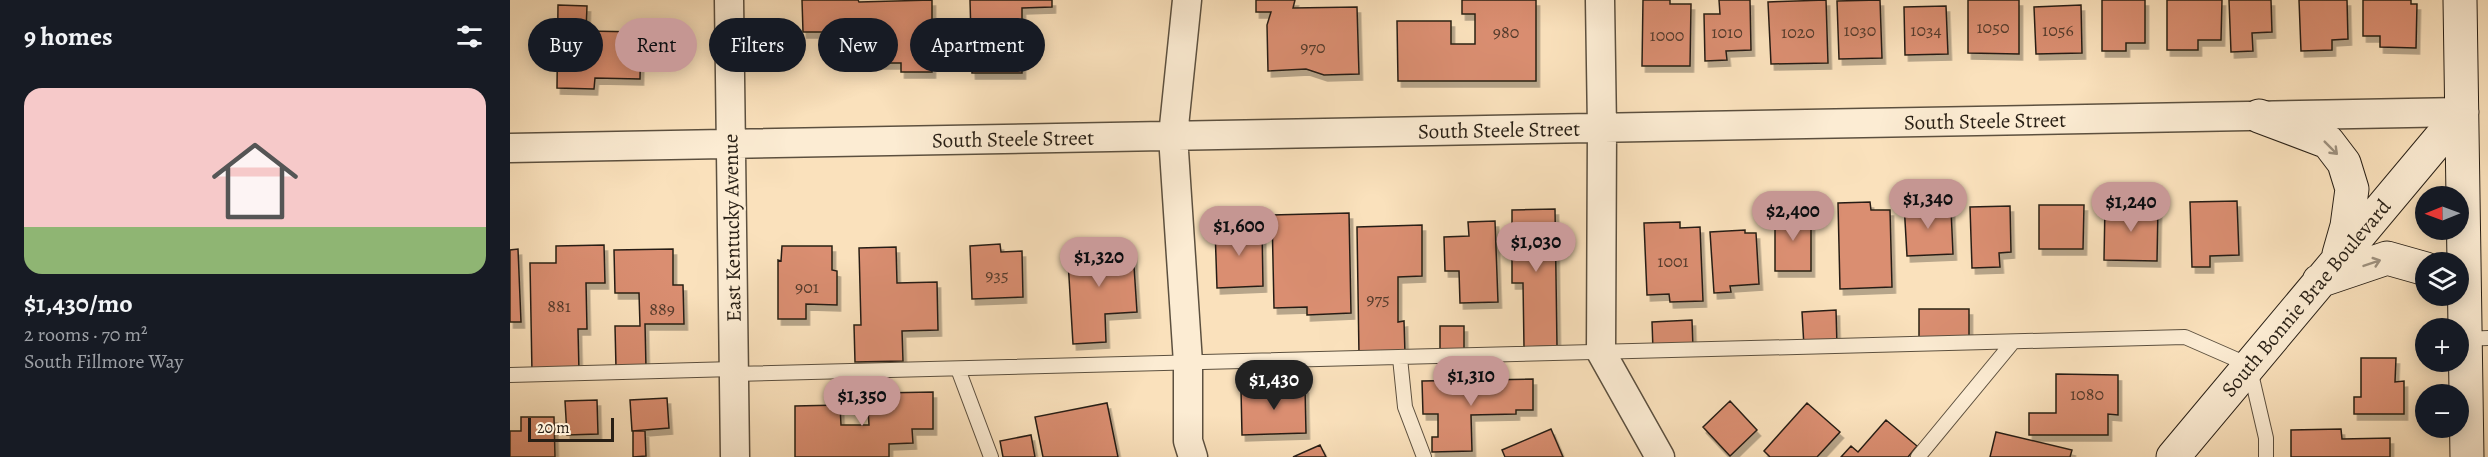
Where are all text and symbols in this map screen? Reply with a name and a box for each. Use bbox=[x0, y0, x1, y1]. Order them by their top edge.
house number: 1050 bbox=[1976, 15, 2010, 39]
chip: Buy bbox=[528, 18, 603, 72]
chip: Rent bbox=[615, 18, 697, 72]
chip: Filters bbox=[709, 18, 806, 72]
chip: New bbox=[818, 18, 898, 72]
chip: Apartment bbox=[910, 18, 1045, 72]
house number: 1030 bbox=[1844, 18, 1876, 42]
house number: 1034 bbox=[1910, 18, 1942, 42]
house number: 1056 bbox=[2042, 18, 2074, 42]
text: 9 homes bbox=[24, 19, 113, 54]
icon: filters bbox=[453, 20, 486, 53]
house number: 980 bbox=[1493, 20, 1519, 44]
house number: 1010 bbox=[1711, 20, 1743, 44]
house number: 1020 bbox=[1781, 20, 1815, 44]
house number: 1000 bbox=[1650, 23, 1684, 47]
house number: 970 bbox=[1300, 35, 1326, 59]
street label: South Steele Street bbox=[1904, 106, 2066, 136]
street label: South Steele Street bbox=[1418, 115, 1580, 145]
street label: South Steele Street bbox=[932, 124, 1094, 154]
icon: home bbox=[201, 127, 309, 235]
street label: East Kentucky Avenue bbox=[716, 134, 748, 322]
one-way arrow bbox=[2323, 140, 2338, 155]
pin: $1,340 bbox=[1879, 179, 1977, 230]
pin: $1,240 bbox=[2082, 182, 2180, 233]
text: $1,340 bbox=[1903, 185, 1953, 212]
north arrow bbox=[2415, 186, 2469, 240]
map controls bbox=[2415, 186, 2469, 438]
text: $1,240 bbox=[2106, 188, 2156, 215]
pin: $2,400 bbox=[1744, 191, 1842, 242]
street label: South Bonnie Brae Boulevard bbox=[2215, 193, 2398, 403]
text: $2,400 bbox=[1766, 197, 1820, 224]
pin: $1,600 bbox=[1190, 206, 1288, 257]
text: $1,600 bbox=[1213, 212, 1265, 239]
pin: $1,030 bbox=[1487, 222, 1585, 273]
text: $1,030 bbox=[1511, 228, 1561, 255]
pin: $1,320 bbox=[1050, 237, 1148, 288]
text: $1,320 bbox=[1074, 243, 1124, 270]
house number: 1001 bbox=[1657, 249, 1689, 273]
button: layers bbox=[2415, 252, 2469, 306]
one-way arrow bbox=[2362, 257, 2381, 268]
house number: 935 bbox=[985, 263, 1009, 287]
house number: 901 bbox=[795, 275, 819, 299]
text: $1,430/mo bbox=[24, 286, 133, 321]
house number: 975 bbox=[1366, 287, 1390, 311]
house number: 881 bbox=[547, 294, 571, 318]
house number: 889 bbox=[649, 297, 675, 321]
button: + bbox=[2415, 318, 2469, 372]
text: 2 rooms · 70 m² bbox=[24, 321, 148, 348]
text: South Fillmore Way bbox=[24, 348, 183, 375]
pin: $1,310 bbox=[1422, 356, 1520, 407]
pin: $1,430 bbox=[1225, 360, 1323, 411]
text: $1,310 bbox=[1447, 362, 1495, 389]
text: $1,430 bbox=[1249, 366, 1299, 393]
pin: $1,350 bbox=[813, 376, 911, 427]
text: $1,350 bbox=[837, 382, 887, 409]
house number: 1080 bbox=[2070, 382, 2104, 406]
button: − bbox=[2415, 384, 2469, 438]
scale bar bbox=[528, 415, 614, 442]
text: 20 m bbox=[537, 417, 570, 439]

